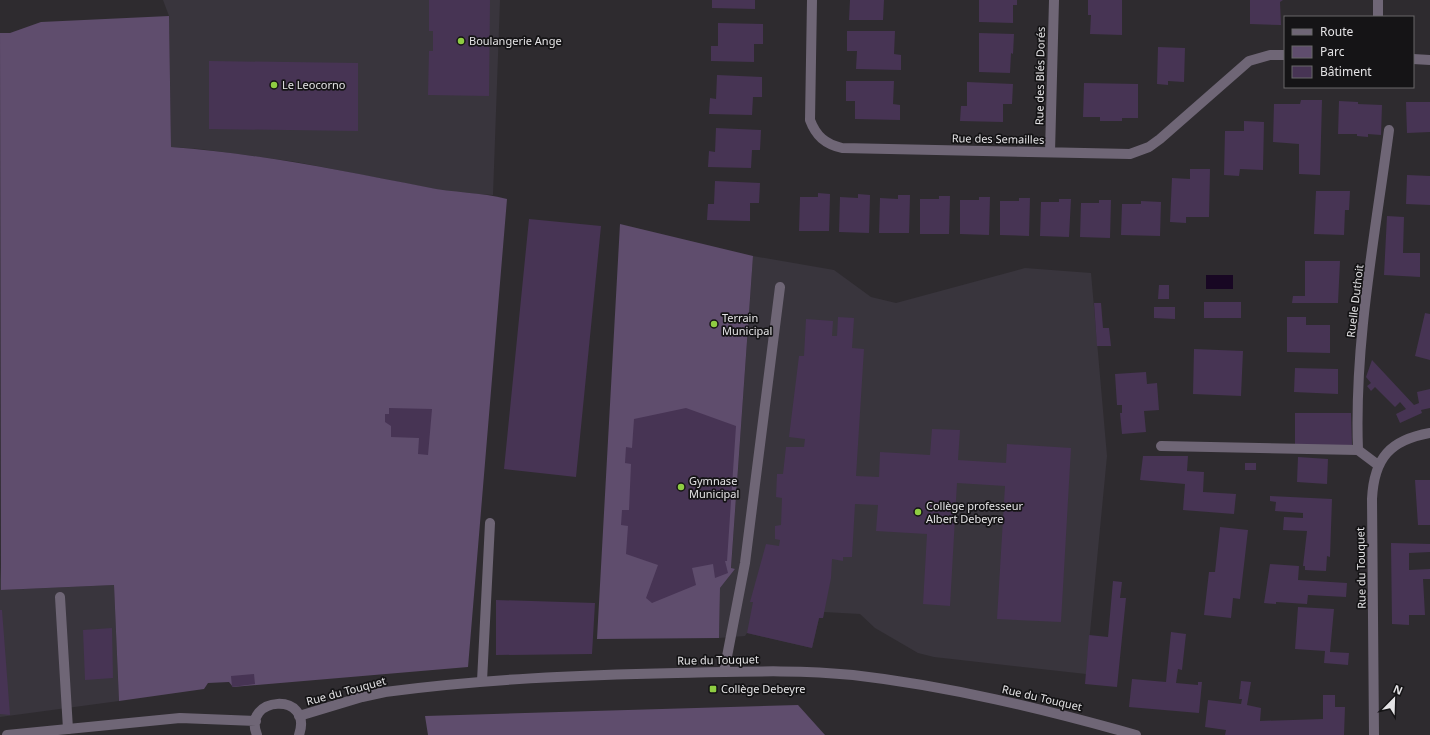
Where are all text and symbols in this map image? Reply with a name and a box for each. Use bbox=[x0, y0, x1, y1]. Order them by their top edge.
legend bbox=[1284, 16, 1414, 88]
text: Route bbox=[1320, 23, 1353, 40]
street label: Rue des Blés Dorés bbox=[1031, 27, 1048, 125]
place label: Boulangerie Ange bbox=[469, 33, 562, 48]
marker: Boulangerie Ange bbox=[456, 36, 466, 46]
text: Parc bbox=[1320, 43, 1345, 60]
text: Bâtiment bbox=[1320, 63, 1372, 80]
place label: Le Leocorno bbox=[282, 77, 346, 92]
marker: Le Leocorno bbox=[269, 80, 279, 90]
street label: Rue des Semailles bbox=[952, 130, 1044, 147]
street label: Ruelle Duthoit bbox=[1343, 263, 1366, 338]
place label: Terrain Municipal bbox=[722, 310, 772, 338]
marker: Terrain Municipal bbox=[709, 319, 719, 329]
place label: Gymnase Municipal bbox=[689, 473, 739, 501]
marker: Gymnase Municipal bbox=[676, 482, 686, 492]
place label: Collège professeur Albert Debeyre bbox=[926, 498, 1024, 526]
marker: Collège professeur Albert Debeyre bbox=[913, 507, 923, 517]
street label: Rue du Touquet bbox=[1352, 527, 1369, 609]
street label: Rue du Touquet bbox=[677, 651, 759, 668]
street label: Rue du Touquet bbox=[304, 673, 387, 708]
north arrow bbox=[1374, 679, 1414, 719]
place label: Collège Debeyre bbox=[721, 681, 805, 696]
street label: Rue du Touquet bbox=[1001, 681, 1084, 714]
text: N bbox=[1391, 681, 1405, 698]
marker: Collège Debeyre bbox=[708, 684, 718, 694]

